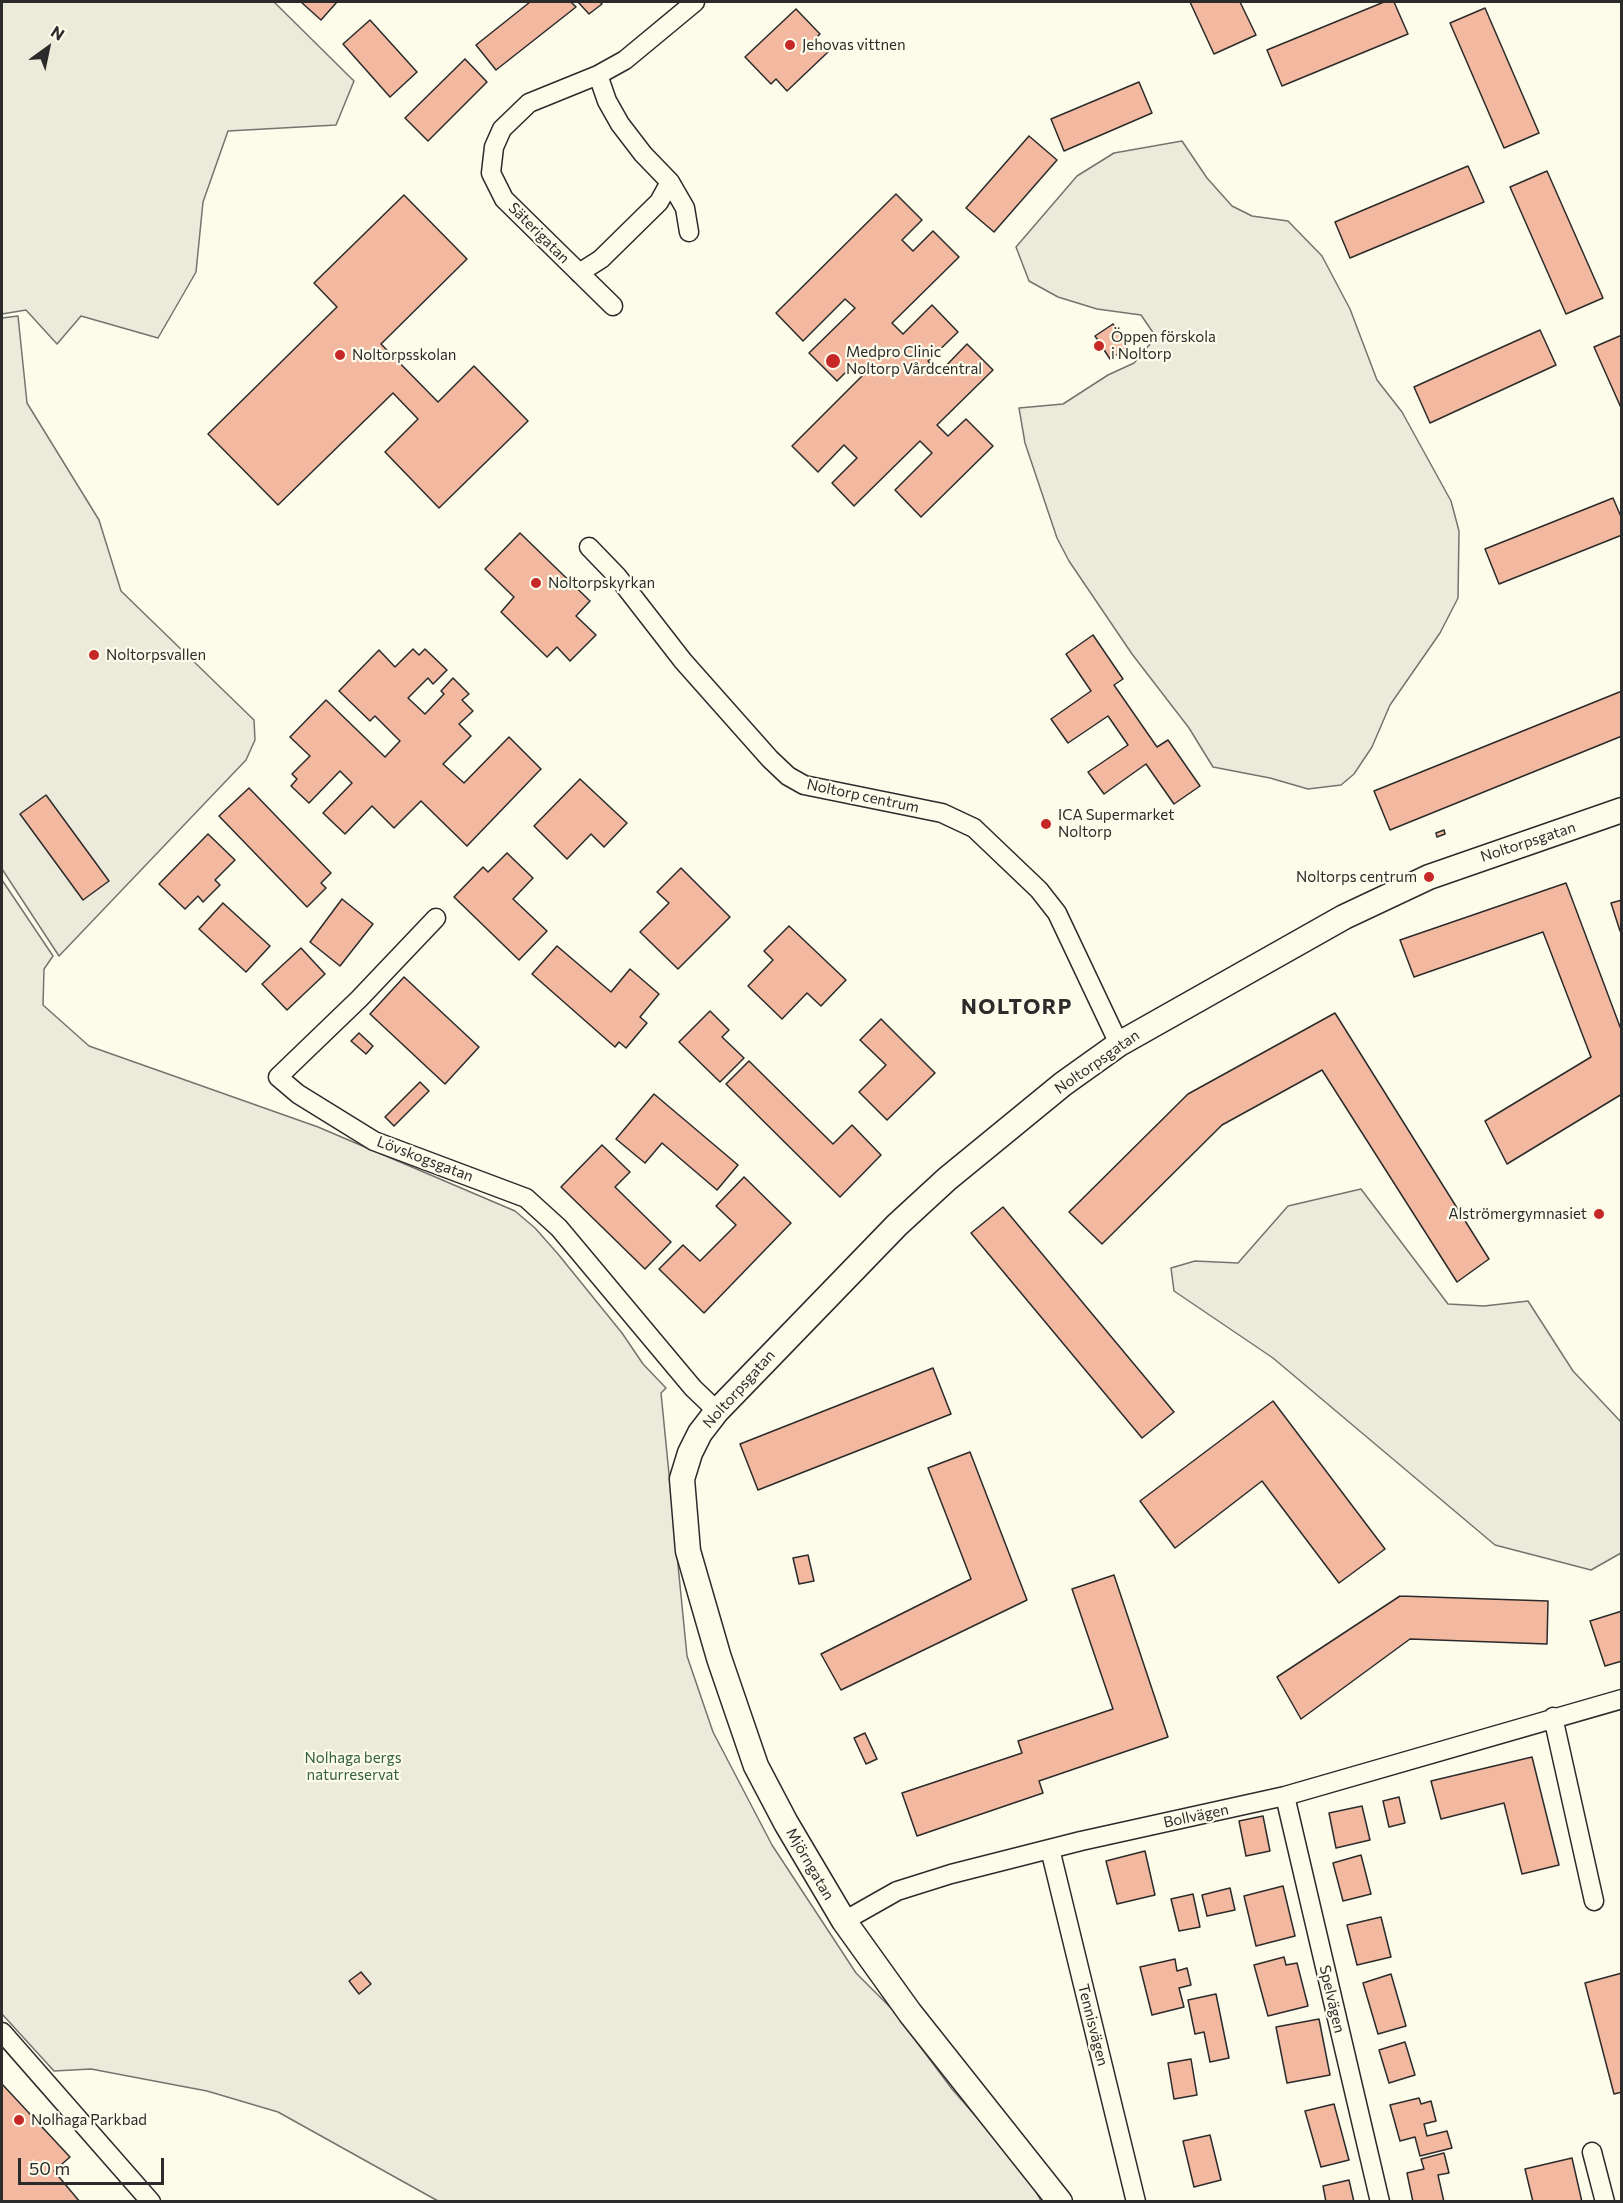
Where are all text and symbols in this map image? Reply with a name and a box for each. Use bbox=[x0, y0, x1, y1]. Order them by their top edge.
north arrow bbox=[18, 18, 78, 78]
text: N bbox=[48, 21, 68, 44]
place label: Jehovas vittnen bbox=[802, 36, 906, 54]
marker: Jehovas vittnen bbox=[783, 38, 797, 52]
street label: Säterigatan bbox=[505, 199, 573, 267]
place label: Öppen förskola i Noltorp bbox=[1111, 328, 1216, 363]
marker: Öppen förskola i Noltorp bbox=[1092, 339, 1106, 353]
place label: Medpro Clinic Noltorp Vårdcentral bbox=[846, 343, 982, 378]
place label: Noltorpsskolan bbox=[352, 346, 456, 364]
marker: Noltorpsskolan bbox=[333, 348, 347, 362]
marker: Medpro Clinic Noltorp Vårdcentral bbox=[824, 352, 842, 370]
place label: Noltorpskyrkan bbox=[548, 574, 655, 592]
marker: Noltorpskyrkan bbox=[529, 576, 543, 590]
place label: Noltorpsvallen bbox=[106, 646, 206, 664]
marker: Noltorpsvallen bbox=[87, 648, 101, 662]
street label: Noltorp centrum bbox=[805, 775, 921, 817]
place label: ICA Supermarket Noltorp bbox=[1058, 806, 1174, 841]
marker: ICA Supermarket Noltorp bbox=[1039, 817, 1053, 831]
street label: Noltorpsgatan bbox=[1478, 818, 1578, 866]
place label: Noltorps centrum bbox=[1296, 868, 1417, 886]
marker: Noltorps centrum bbox=[1422, 870, 1436, 884]
district label: NOLTORP bbox=[961, 994, 1073, 1020]
street label: Noltorpsgatan bbox=[1051, 1026, 1143, 1098]
street label: Lövskogsgatan bbox=[374, 1132, 476, 1186]
place label: Alströmergymnasiet bbox=[1448, 1205, 1587, 1223]
marker: Alströmergymnasiet bbox=[1592, 1207, 1606, 1221]
street label: Noltorpsgatan bbox=[699, 1346, 779, 1432]
park label: Nolhaga bergs naturreservat bbox=[305, 1749, 401, 1784]
street label: Bollvägen bbox=[1162, 1800, 1230, 1832]
street label: Mjörngatan bbox=[782, 1825, 838, 1903]
street label: Spelvägen bbox=[1315, 1963, 1349, 2035]
street label: Tennisvägen bbox=[1074, 1982, 1112, 2068]
place label: Nolhaga Parkbad bbox=[31, 2111, 147, 2129]
marker: Nolhaga Parkbad bbox=[12, 2113, 26, 2127]
scale bar bbox=[21, 2146, 166, 2184]
text: 50 m bbox=[29, 2157, 70, 2179]

